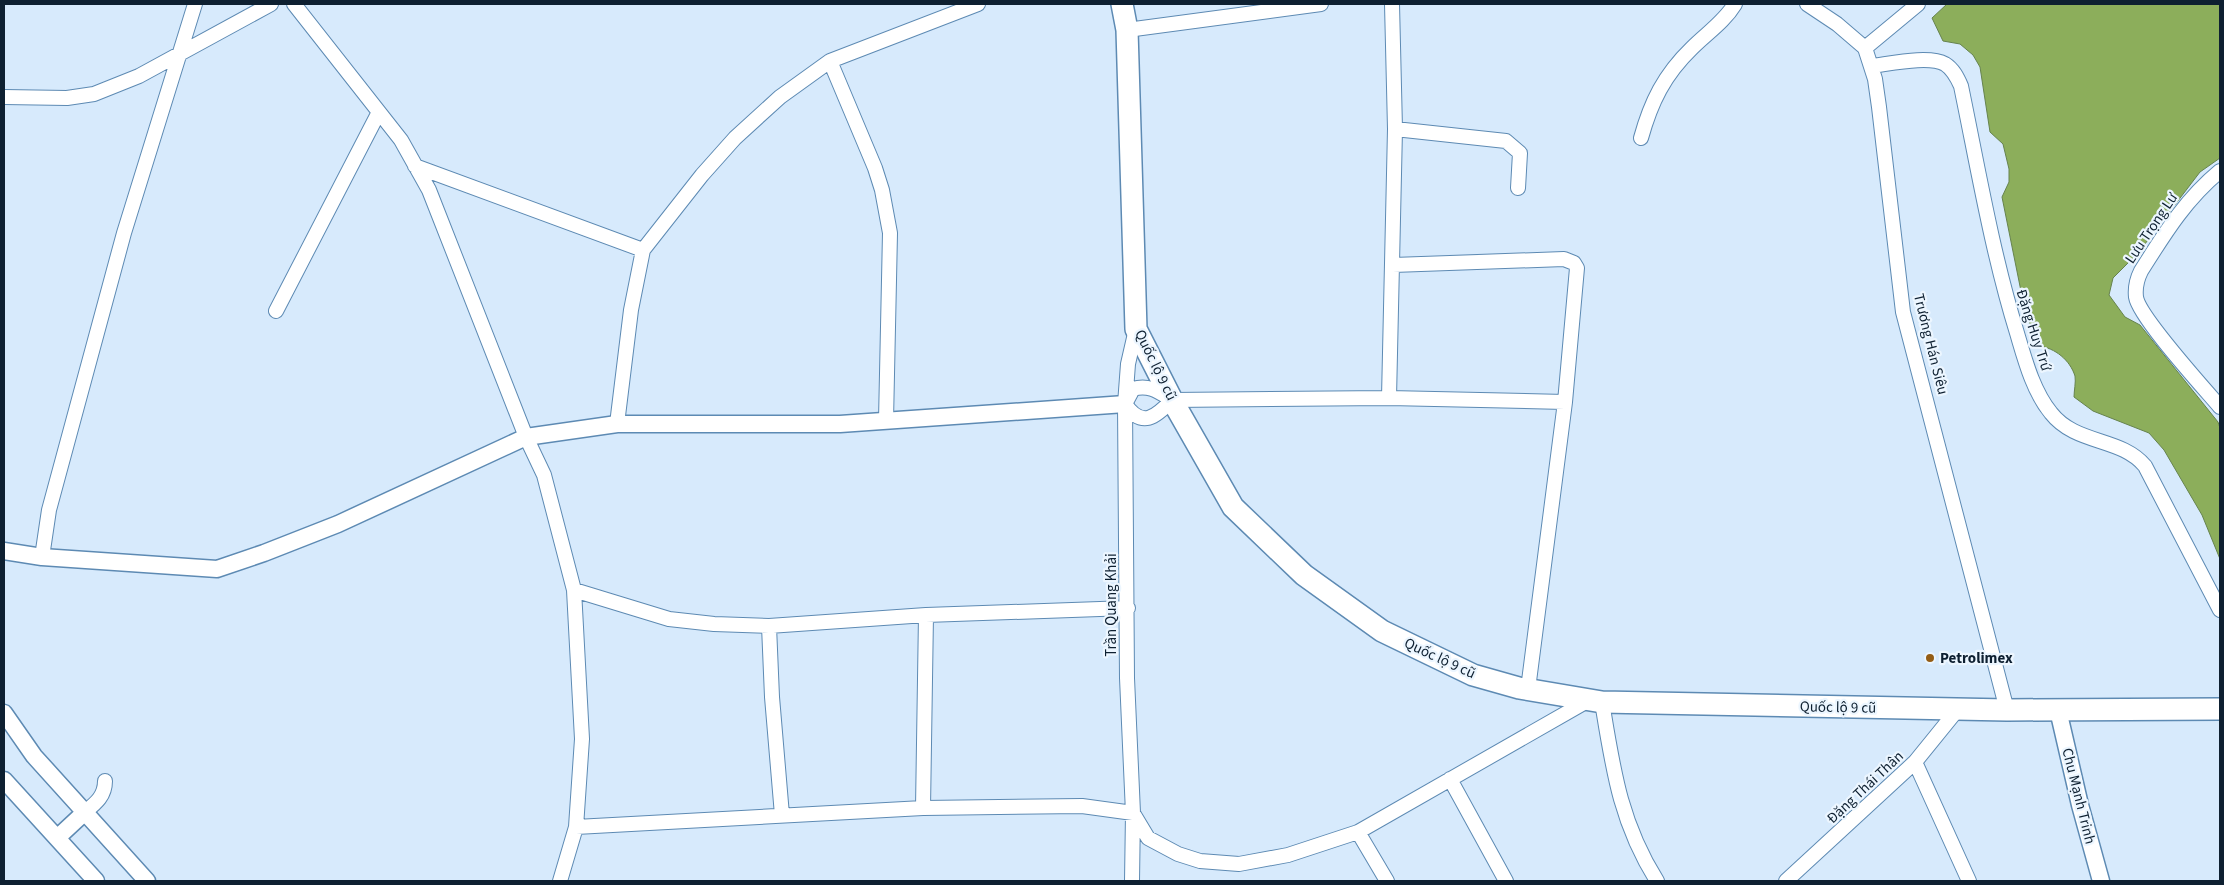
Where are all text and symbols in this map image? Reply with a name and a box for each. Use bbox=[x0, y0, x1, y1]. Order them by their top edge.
street label: Lưu Trọng Lư bbox=[2120, 188, 2183, 268]
street label: Đặng Huy Trứ bbox=[2010, 287, 2057, 374]
street label: Trương Hán Siêu bbox=[1908, 291, 1953, 397]
street label: Quốc lộ 9 cũ bbox=[1129, 326, 1182, 404]
street label: Trần Quang Khải bbox=[1101, 553, 1122, 657]
street label: Quốc lộ 9 cũ bbox=[1401, 633, 1479, 684]
place label: Petrolimex bbox=[1940, 648, 2013, 669]
marker: Petrolimex bbox=[1924, 652, 1936, 664]
street label: Quốc lộ 9 cũ bbox=[1800, 696, 1876, 719]
street label: Đặng Thái Thân bbox=[1822, 746, 1908, 829]
street label: Chu Mạnh Trinh bbox=[2056, 746, 2101, 846]

